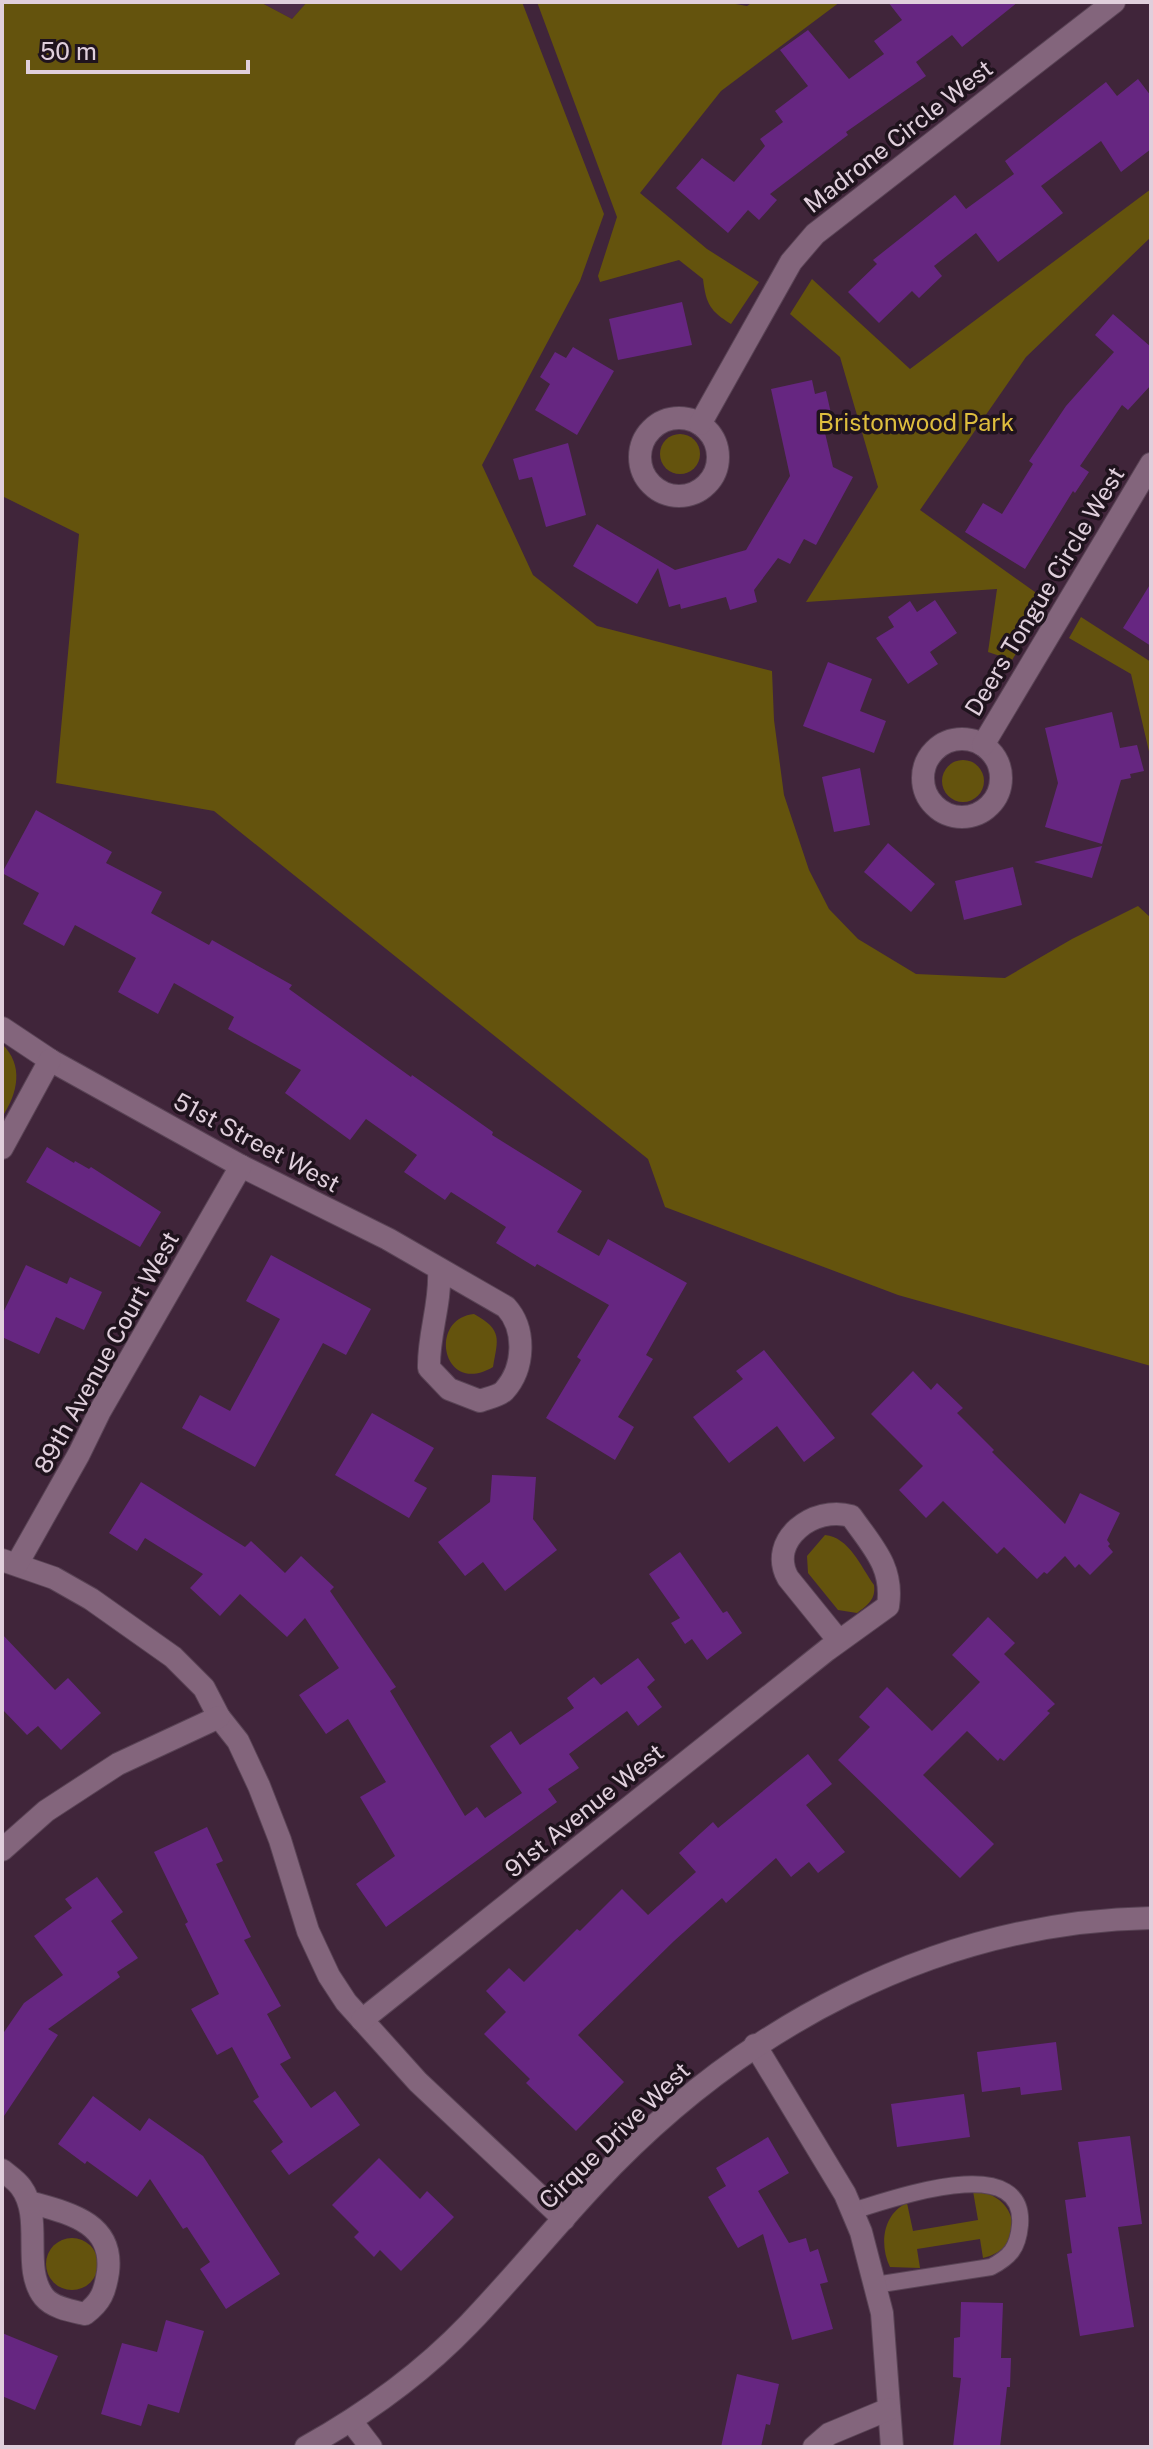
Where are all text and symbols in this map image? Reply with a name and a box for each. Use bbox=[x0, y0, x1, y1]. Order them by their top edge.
scale bar bbox=[28, 24, 248, 74]
text: 50 m bbox=[40, 37, 97, 65]
street label: Madrone Circle West bbox=[798, 54, 998, 218]
park label: Bristonwood Park bbox=[818, 408, 1014, 436]
street label: Deers Tongue Circle West bbox=[958, 461, 1130, 721]
street label: 51st Street West bbox=[169, 1086, 345, 1198]
street label: 89th Avenue Court West bbox=[28, 1226, 184, 1478]
street label: 91st Avenue West bbox=[499, 1737, 669, 1883]
street label: Cirque Drive West bbox=[533, 2056, 695, 2214]

